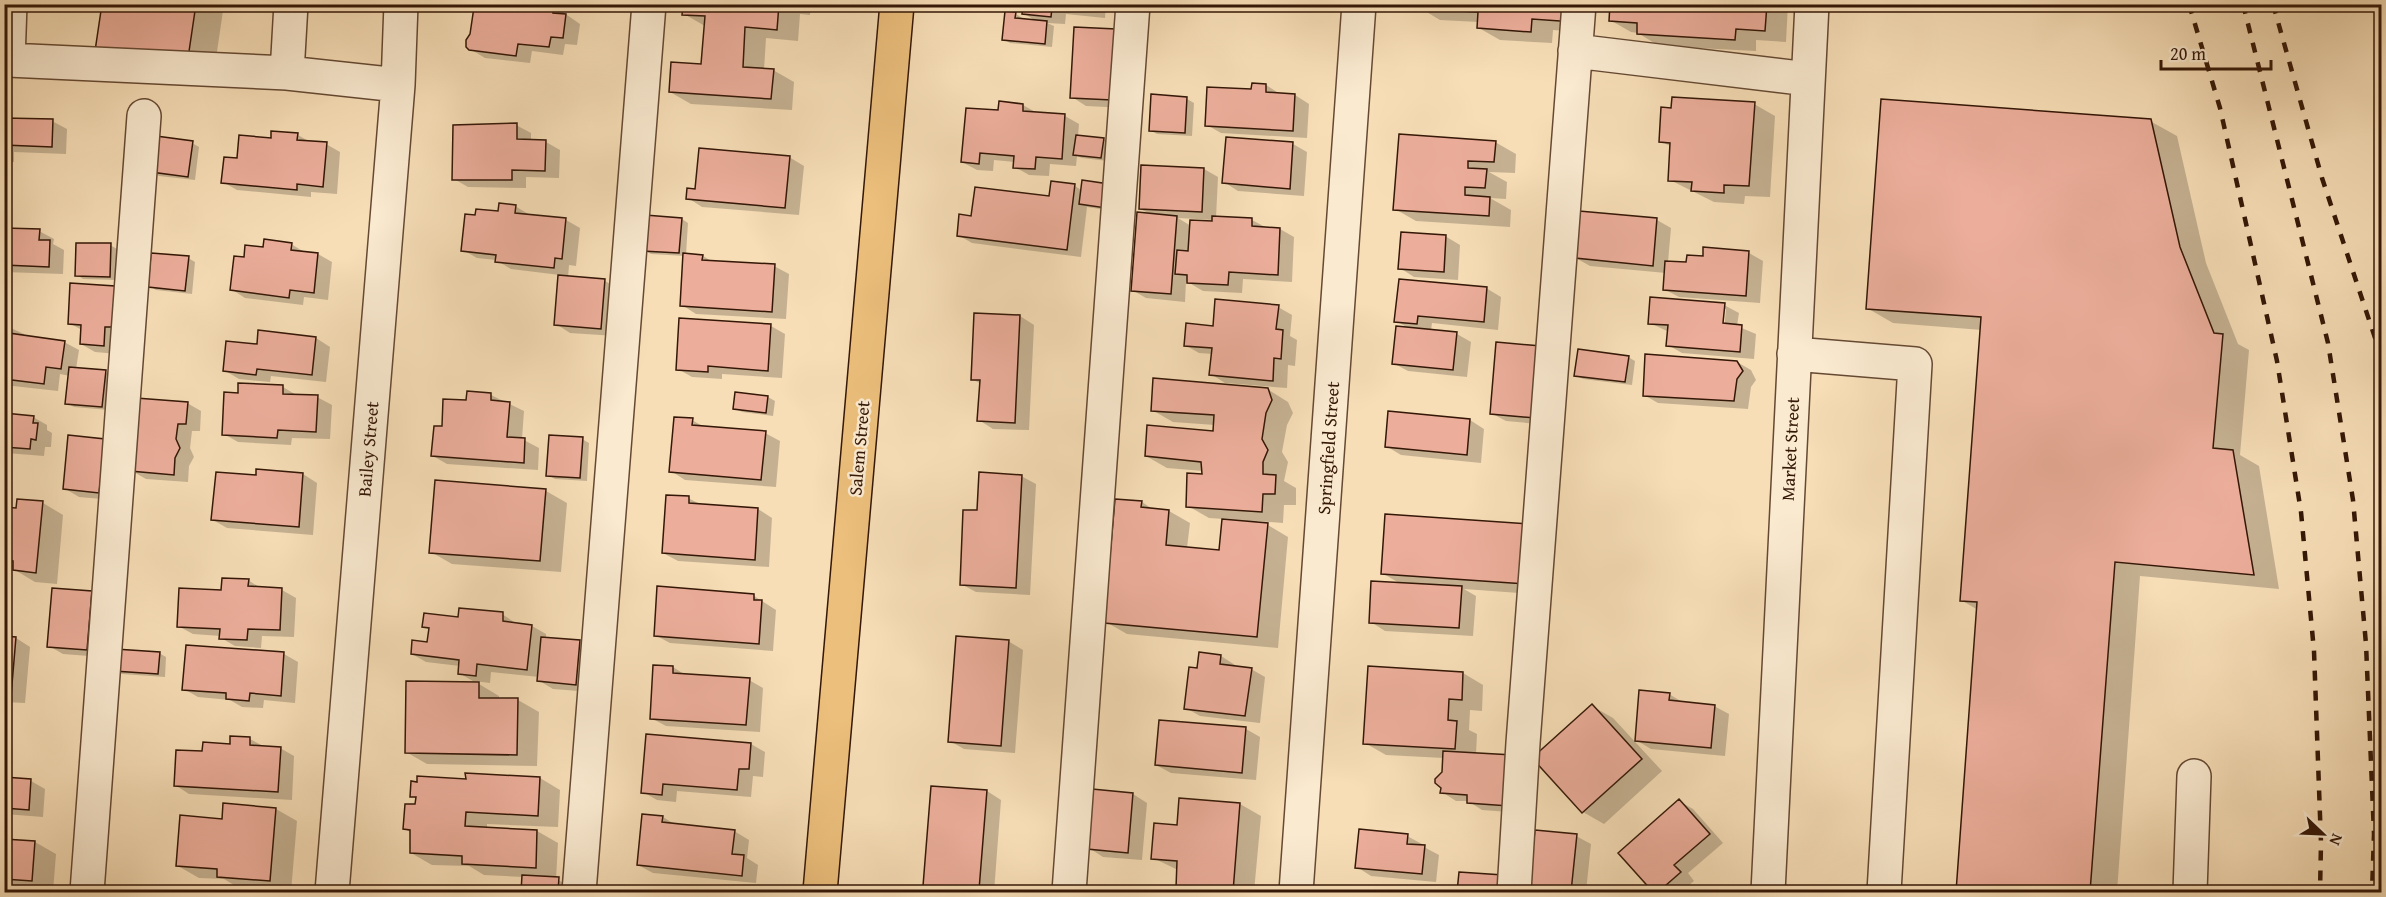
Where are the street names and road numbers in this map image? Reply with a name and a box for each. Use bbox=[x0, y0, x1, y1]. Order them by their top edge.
street label: Springfield Street bbox=[1310, 380, 1346, 516]
street label: Market Street bbox=[1774, 396, 1806, 502]
street label: Bailey Street bbox=[350, 399, 386, 498]
street label: Salem Street bbox=[841, 399, 877, 497]

